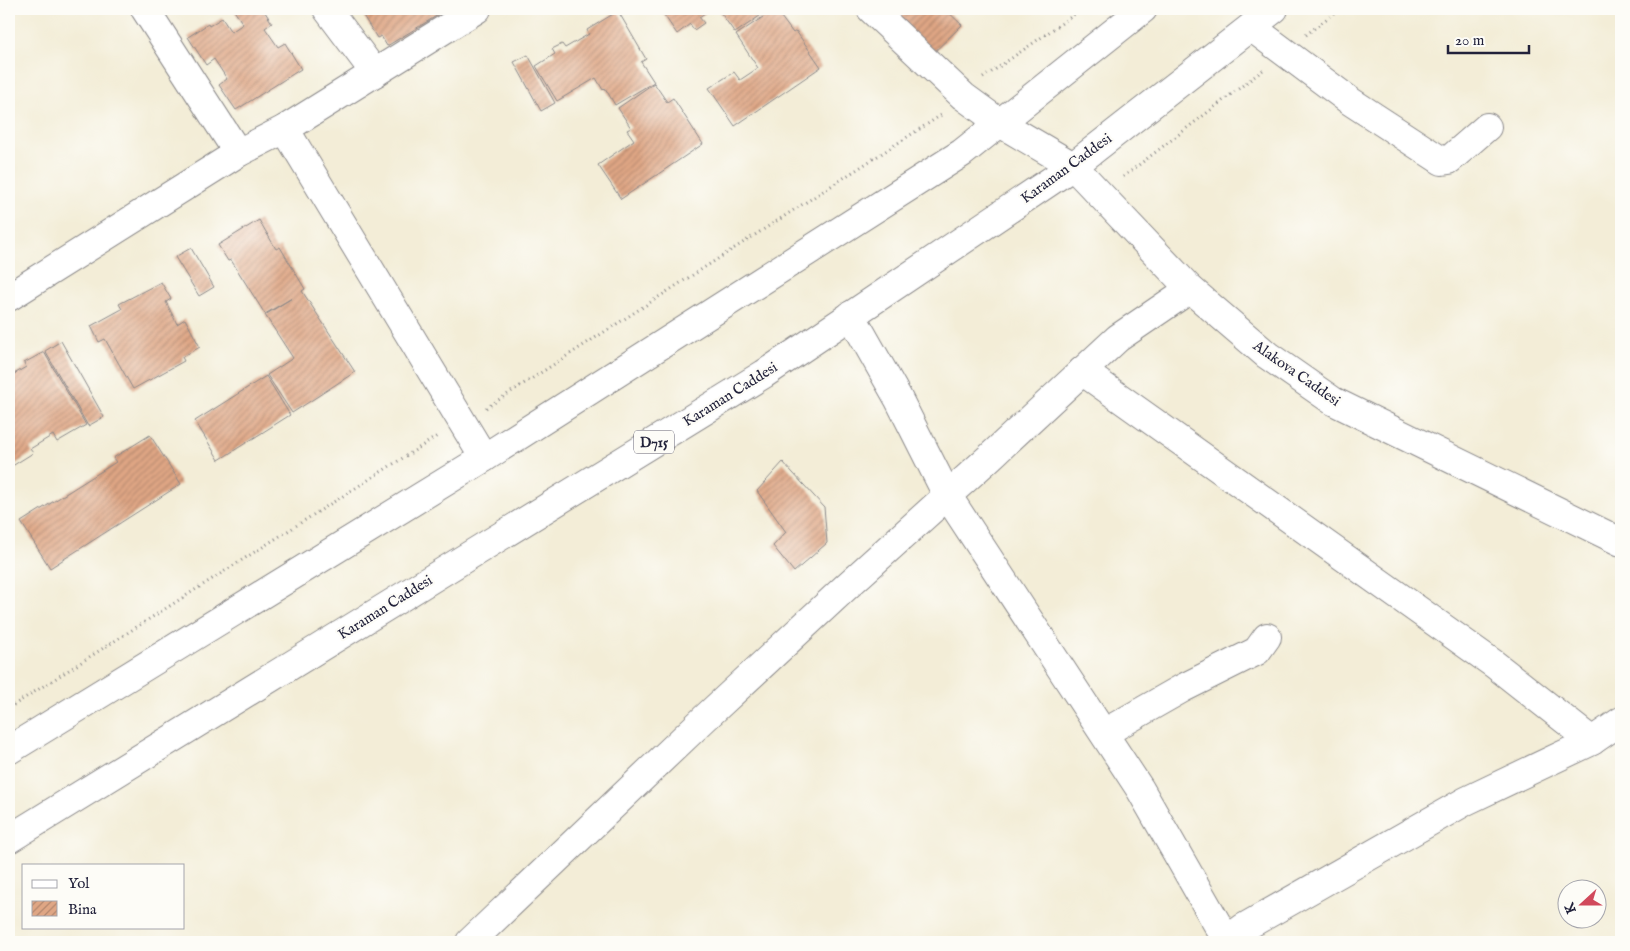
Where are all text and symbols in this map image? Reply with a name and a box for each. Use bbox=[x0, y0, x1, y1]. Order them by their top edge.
scale bar bbox=[1448, 22, 1529, 54]
text: 20 m bbox=[1455, 31, 1485, 50]
street label: Karaman Caddesi bbox=[1017, 129, 1116, 208]
street label: Alakova Caddesi bbox=[1249, 336, 1344, 411]
street label: Karaman Caddesi bbox=[679, 358, 781, 431]
road number: D715 bbox=[634, 431, 674, 454]
street label: Karaman Caddesi bbox=[334, 571, 436, 644]
legend bbox=[22, 864, 185, 928]
text: Yol bbox=[68, 874, 90, 893]
north arrow bbox=[1558, 878, 1608, 928]
text: Bina bbox=[68, 900, 97, 919]
text: K bbox=[1560, 900, 1581, 916]

